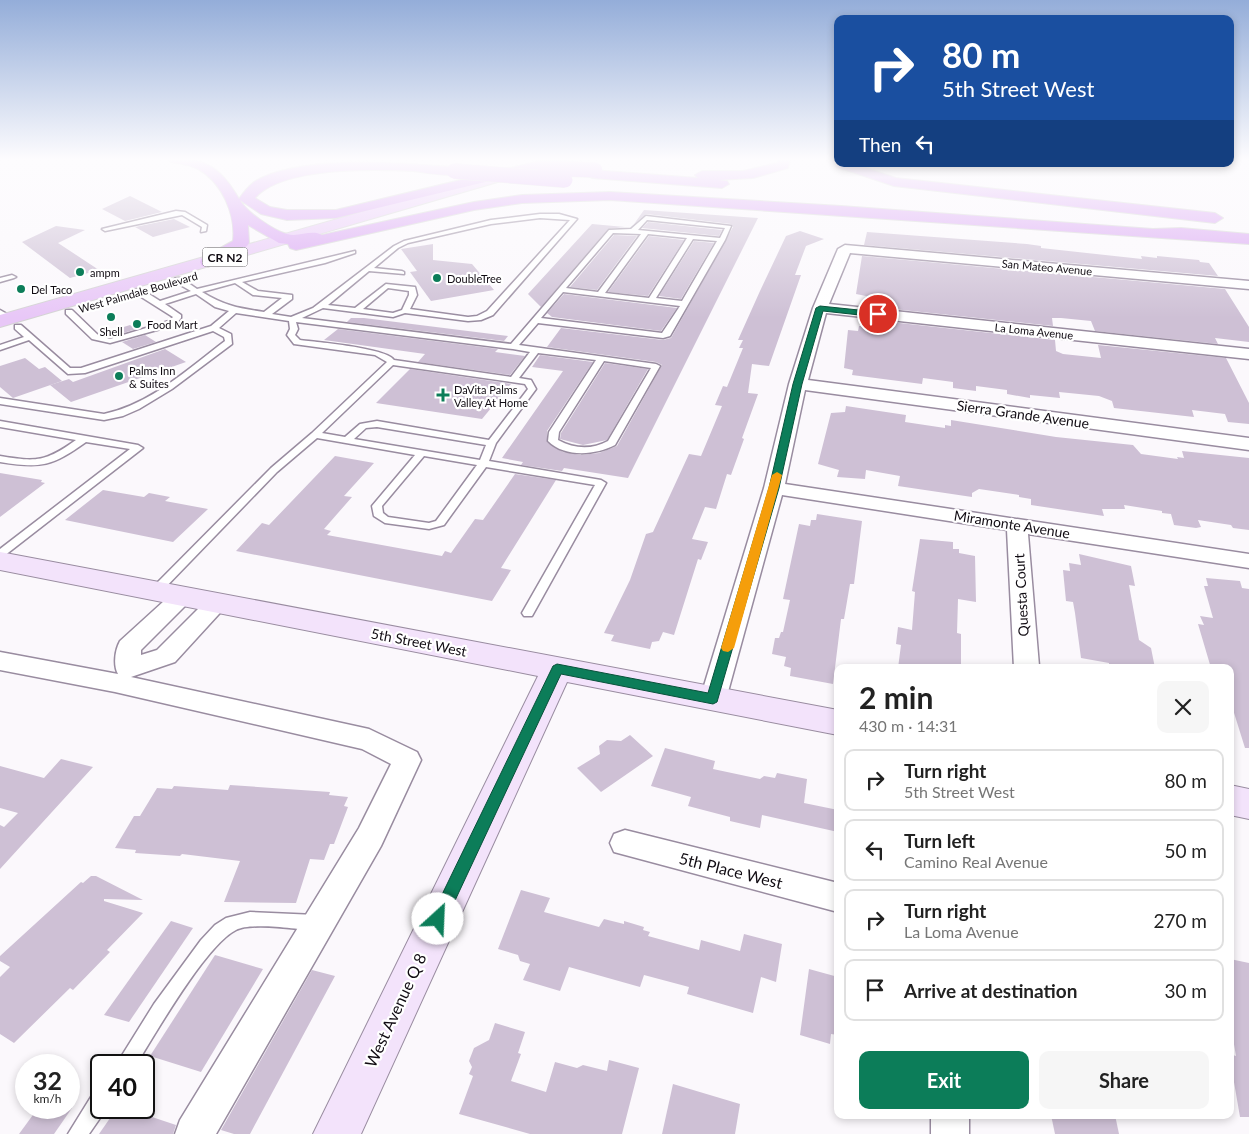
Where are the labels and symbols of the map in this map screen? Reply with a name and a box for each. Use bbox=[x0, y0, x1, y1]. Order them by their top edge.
road number: CR N2 bbox=[202, 248, 248, 266]
street label: San Mateo Avenue bbox=[1001, 257, 1093, 277]
marker: ampm bbox=[74, 266, 86, 278]
place label: ampm bbox=[90, 266, 120, 279]
street label: West Palmdale Boulevard bbox=[77, 269, 199, 315]
marker: DoubleTree bbox=[431, 272, 443, 284]
place label: DoubleTree bbox=[447, 272, 502, 285]
marker: Del Taco bbox=[15, 283, 27, 295]
place label: Del Taco bbox=[31, 283, 72, 296]
pin bbox=[857, 293, 899, 335]
marker: Shell bbox=[105, 311, 117, 323]
marker: Food Mart bbox=[131, 318, 143, 330]
place label: Food Mart bbox=[147, 318, 198, 331]
street label: La Loma Avenue bbox=[994, 320, 1074, 342]
place label: Shell bbox=[99, 325, 123, 338]
place label: Palms Inn & Suites bbox=[129, 364, 175, 390]
marker: Palms Inn & Suites bbox=[113, 370, 125, 382]
place label: DaVita Palms Valley At Home bbox=[454, 383, 528, 409]
marker: DaVita Palms Valley At Home bbox=[436, 388, 450, 402]
street label: Sierra Grande Avenue bbox=[956, 396, 1090, 432]
street label: Miramonte Avenue bbox=[953, 506, 1071, 542]
street label: Questa Court bbox=[1010, 553, 1032, 637]
street label: 5th Street West bbox=[370, 624, 468, 660]
street label: 5th Place West bbox=[677, 848, 785, 892]
position arrow bbox=[411, 892, 463, 944]
street label: West Avenue Q 8 bbox=[360, 950, 430, 1070]
speed limit sign: 40 bbox=[90, 1054, 155, 1119]

